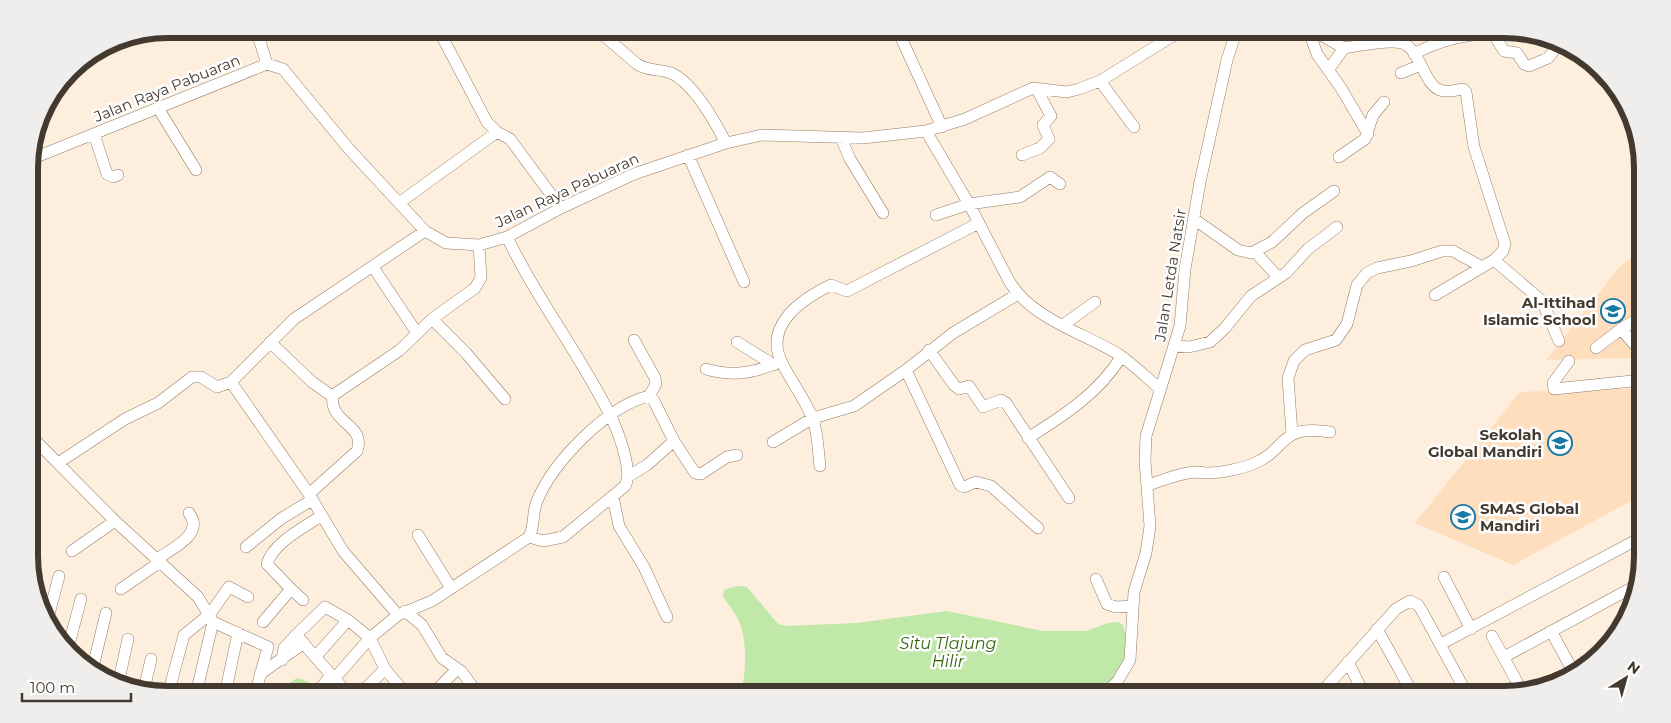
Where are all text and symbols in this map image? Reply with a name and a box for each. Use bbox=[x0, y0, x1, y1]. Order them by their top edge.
street label: Jalan Raya Pabuaran bbox=[90, 50, 243, 126]
street label: Jalan Raya Pabuaran bbox=[491, 148, 642, 232]
street label: Jalan Letda Natsir bbox=[1150, 207, 1190, 344]
place label: Al-Ittihad Islamic School bbox=[1483, 293, 1596, 329]
school or university icon: Al-Ittihad Islamic School bbox=[1600, 298, 1626, 324]
place label: Sekolah Global Mandiri bbox=[1428, 425, 1542, 461]
school or university icon: Sekolah Global Mandiri bbox=[1547, 430, 1573, 456]
place label: SMAS Global Mandiri bbox=[1480, 499, 1579, 535]
school or university icon: SMAS Global Mandiri bbox=[1450, 504, 1476, 530]
water label: Situ Tlajung Hilir bbox=[900, 634, 996, 671]
north arrow bbox=[1601, 653, 1651, 703]
text: N bbox=[1624, 657, 1644, 678]
scale bar bbox=[22, 670, 131, 702]
text: 100 m bbox=[30, 678, 75, 697]

